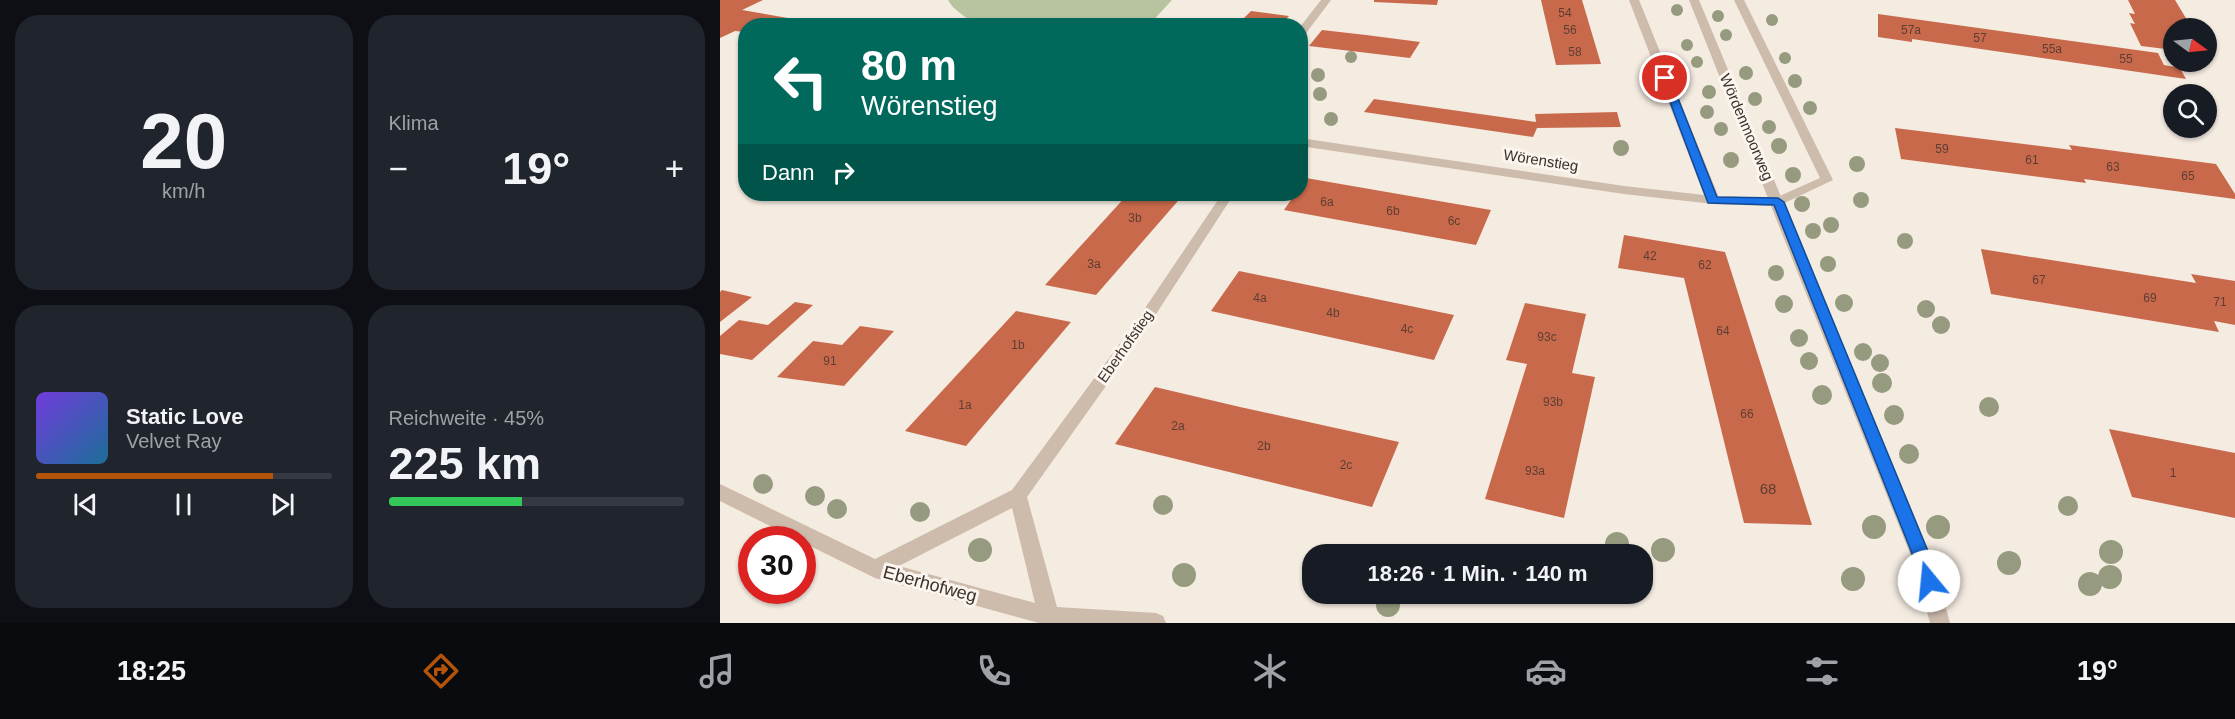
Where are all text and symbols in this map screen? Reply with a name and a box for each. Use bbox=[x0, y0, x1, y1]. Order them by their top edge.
house number: 54 bbox=[1558, 6, 1572, 20]
north arrow bbox=[2163, 18, 2217, 72]
map controls bbox=[2163, 18, 2217, 138]
house number: 56 bbox=[1563, 23, 1577, 37]
house number: 57a bbox=[1901, 23, 1921, 37]
house number: 57 bbox=[1973, 31, 1987, 45]
icon: left bbox=[762, 42, 840, 120]
text: 80 m bbox=[861, 42, 957, 89]
house number: 55a bbox=[2042, 42, 2062, 56]
house number: 58 bbox=[1568, 45, 1582, 59]
pin bbox=[1639, 52, 1690, 103]
house number: 55 bbox=[2119, 52, 2133, 66]
icon: arrive bbox=[1648, 61, 1681, 94]
street label: Wördenmoorweg bbox=[1717, 71, 1777, 183]
button: search bbox=[2163, 84, 2217, 138]
text: Wörenstieg bbox=[861, 91, 998, 121]
text: 20 bbox=[140, 97, 227, 185]
text: Klima bbox=[389, 112, 439, 134]
house number: 59 bbox=[1935, 142, 1949, 156]
text: 19° bbox=[502, 143, 570, 194]
street label: Wörenstieg bbox=[1502, 146, 1580, 174]
text: − bbox=[389, 150, 408, 187]
text: + bbox=[665, 150, 684, 187]
house number: 61 bbox=[2025, 153, 2039, 167]
icon: right bbox=[827, 156, 860, 189]
text: Dann bbox=[762, 160, 815, 185]
house number: 63 bbox=[2106, 160, 2120, 174]
house number: 65 bbox=[2181, 169, 2195, 183]
text: km/h bbox=[162, 180, 205, 202]
house number: 6a bbox=[1320, 195, 1334, 209]
house number: 6b bbox=[1386, 204, 1400, 218]
house number: 3b bbox=[1128, 211, 1142, 225]
house number: 6c bbox=[1448, 214, 1460, 228]
house number: 42 bbox=[1643, 249, 1657, 263]
house number: 3a bbox=[1087, 257, 1101, 271]
house number: 62 bbox=[1698, 258, 1712, 272]
house number: 67 bbox=[2032, 273, 2046, 287]
house number: 4a bbox=[1253, 291, 1267, 305]
house number: 69 bbox=[2143, 291, 2157, 305]
house number: 71 bbox=[2213, 295, 2227, 309]
house number: 4b bbox=[1326, 306, 1340, 320]
street label: Eberhofstieg bbox=[1094, 307, 1156, 385]
house number: 4c bbox=[1401, 322, 1413, 336]
house number: 64 bbox=[1716, 324, 1730, 338]
house number: 93c bbox=[1537, 330, 1557, 344]
house number: 1b bbox=[1011, 338, 1025, 352]
house number: 91 bbox=[823, 354, 837, 368]
house number: 93b bbox=[1543, 395, 1563, 409]
house number: 1a bbox=[958, 398, 972, 412]
text: Static Love bbox=[126, 404, 243, 429]
text: Reichweite · 45% bbox=[389, 407, 544, 429]
house number: 66 bbox=[1740, 407, 1754, 421]
house number: 2a bbox=[1171, 419, 1185, 433]
text: Velvet Ray bbox=[126, 430, 222, 452]
text: 225 km bbox=[389, 438, 541, 489]
house number: 2b bbox=[1257, 439, 1271, 453]
house number: 2c bbox=[1340, 458, 1352, 472]
house number: 93a bbox=[1525, 464, 1545, 478]
house number: 1 bbox=[2170, 466, 2177, 480]
house number: 68 bbox=[1760, 480, 1776, 497]
icon: previous bbox=[69, 488, 102, 521]
icon: pause bbox=[167, 488, 200, 521]
icon: next bbox=[266, 488, 299, 521]
speed limit sign: 30 bbox=[738, 526, 816, 604]
position arrow bbox=[1897, 549, 1961, 613]
text: 18:26 · 1 Min. · 140 m bbox=[1367, 561, 1588, 586]
street label: Eberhofweg bbox=[881, 562, 979, 606]
icon: directions bbox=[420, 650, 462, 692]
icon: music bbox=[696, 650, 738, 692]
icon: phone bbox=[973, 650, 1015, 692]
icon: climate bbox=[1249, 650, 1291, 692]
icon: car bbox=[1525, 650, 1567, 692]
icon: filters bbox=[1801, 650, 1843, 692]
text: 18:25 bbox=[117, 656, 186, 686]
text: 19° bbox=[2077, 656, 2118, 686]

